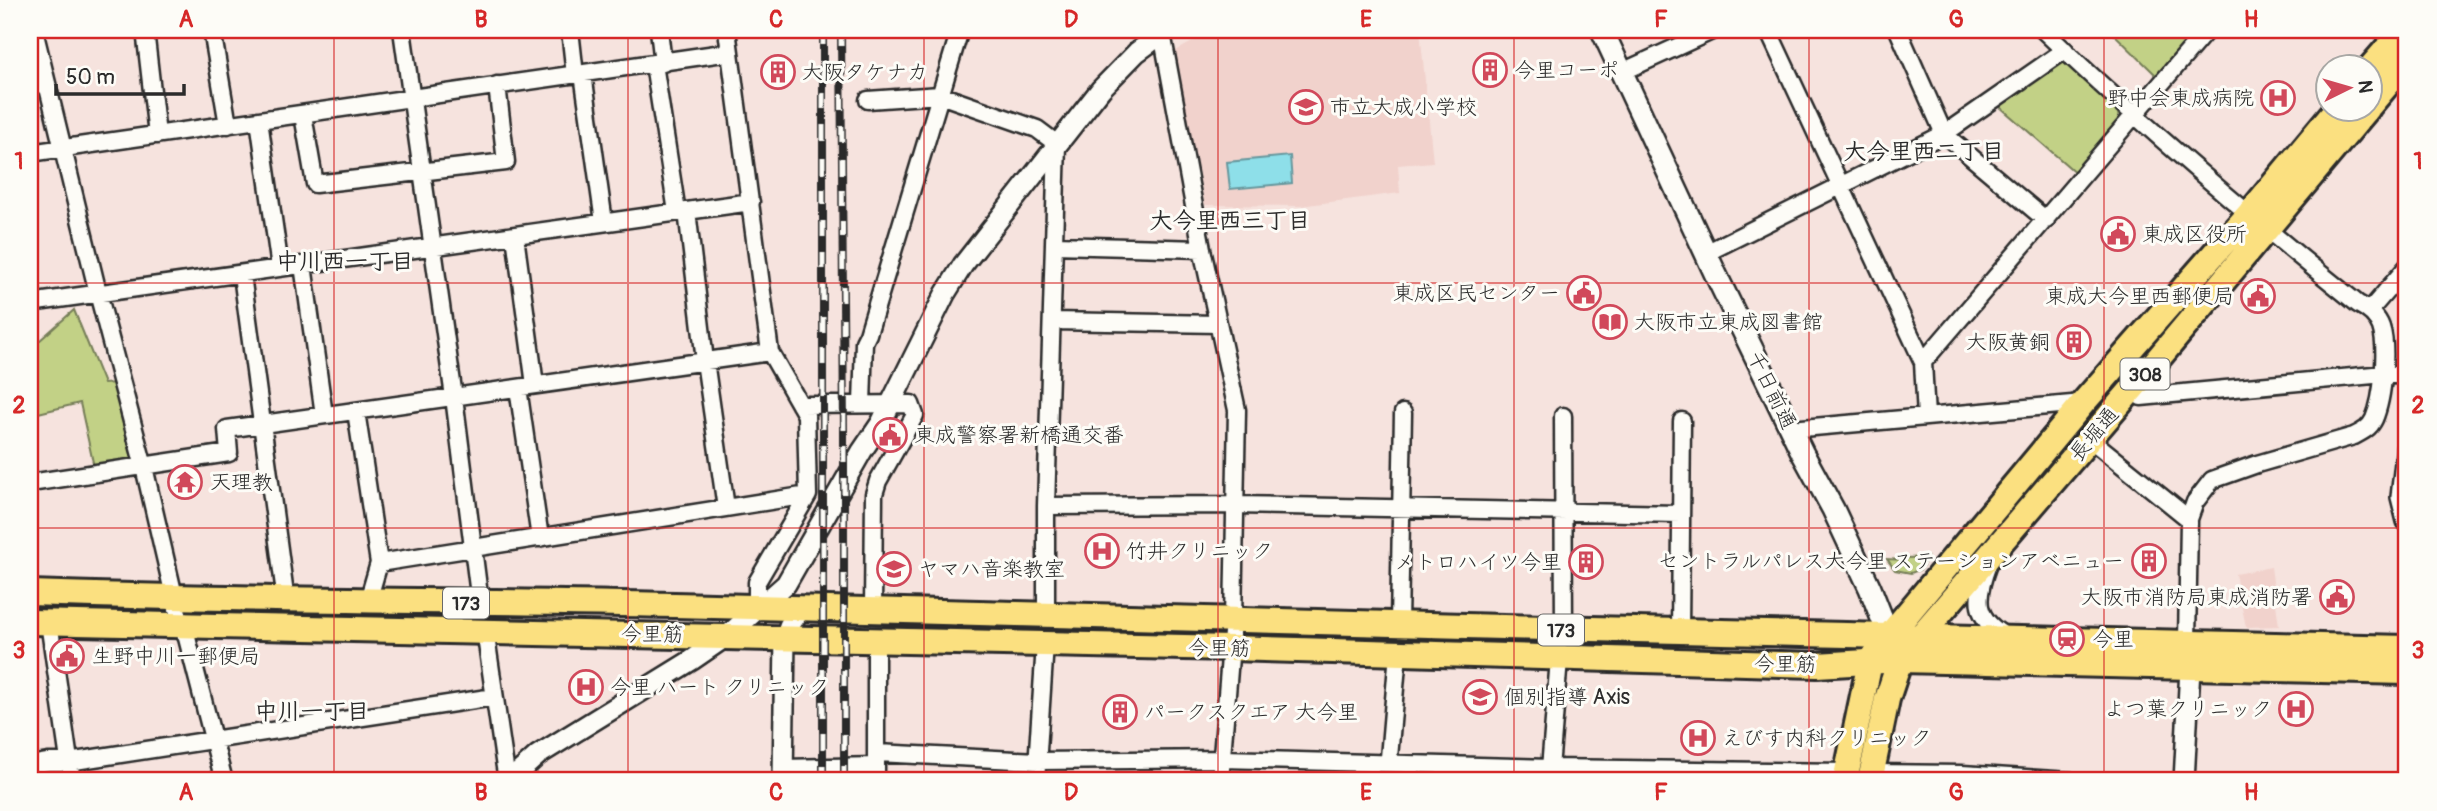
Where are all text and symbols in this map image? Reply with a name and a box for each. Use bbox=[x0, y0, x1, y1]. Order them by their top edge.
text: A bbox=[179, 5, 194, 34]
text: B bbox=[474, 5, 488, 34]
text: C bbox=[769, 5, 783, 34]
text: D bbox=[1064, 5, 1078, 34]
text: E bbox=[1360, 5, 1372, 34]
text: F bbox=[1654, 5, 1668, 34]
text: G bbox=[1948, 5, 1964, 34]
text: H bbox=[2244, 5, 2258, 34]
building icon: 今里コーポ bbox=[1471, 51, 1509, 89]
scale bar bbox=[56, 52, 184, 96]
north arrow bbox=[2314, 52, 2384, 122]
building icon: 大阪タケナカ bbox=[759, 53, 797, 91]
place label: 今里コーポ bbox=[1514, 57, 1619, 84]
place label: 大阪タケナカ bbox=[802, 59, 928, 86]
text: 50 m bbox=[66, 64, 115, 91]
hospital icon: 野中会東成病院 bbox=[2259, 79, 2297, 117]
text: N bbox=[2352, 79, 2377, 94]
place label: 野中会東成病院 bbox=[2107, 85, 2254, 112]
school or university icon: 市立大成小学校 bbox=[1287, 88, 1325, 126]
place label: 市立大成小学校 bbox=[1330, 94, 1477, 121]
district label: 大今里西二丁目 bbox=[1844, 137, 2005, 166]
text: 1 bbox=[15, 147, 24, 176]
text: 1 bbox=[2414, 147, 2423, 176]
district label: 大今里西三丁目 bbox=[1150, 206, 1311, 235]
public building icon: 東成区役所 bbox=[2099, 215, 2137, 253]
place label: 東成区役所 bbox=[2142, 221, 2247, 248]
district label: 中川西一丁目 bbox=[276, 247, 414, 276]
public building icon: 東成区民センター bbox=[1565, 274, 1603, 312]
public building icon: 東成大今里西郵便局 bbox=[2239, 277, 2277, 315]
place label: 東成区民センター bbox=[1393, 280, 1560, 307]
place label: 東成大今里西郵便局 bbox=[2045, 283, 2234, 310]
library icon: 大阪市立東成図書館 bbox=[1591, 303, 1629, 341]
place label: 大阪市立東成図書館 bbox=[1634, 309, 1823, 336]
building icon: 大阪黄銅 bbox=[2055, 323, 2093, 361]
place label: 大阪黄銅 bbox=[1966, 329, 2050, 356]
street label: 千日前通 bbox=[1741, 347, 1802, 434]
road number: 308 bbox=[2120, 358, 2170, 390]
text: 2 bbox=[13, 391, 26, 420]
text: 2 bbox=[2412, 391, 2425, 420]
street label: 長堀通 bbox=[2064, 402, 2125, 467]
public building icon: 東成警察署新橋通交番 bbox=[871, 416, 909, 454]
place label: 東成警察署新橋通交番 bbox=[914, 422, 1124, 449]
temple icon: 天理教 bbox=[166, 463, 204, 501]
place label: 天理教 bbox=[210, 469, 273, 496]
hospital icon: 竹井クリニック bbox=[1083, 532, 1121, 570]
place label: 竹井クリニック bbox=[1126, 538, 1273, 565]
building icon: セントラルパレス大今里 ステーションアベニュー bbox=[2130, 542, 2168, 580]
building icon: メトロハイツ今里 bbox=[1567, 543, 1605, 581]
place label: セントラルパレス大今里 ステーションアベニュー bbox=[1657, 548, 2124, 575]
place label: メトロハイツ今里 bbox=[1394, 549, 1562, 576]
school or university icon: ヤマハ音楽教室 bbox=[875, 550, 913, 588]
place label: ヤマハ音楽教室 bbox=[918, 556, 1065, 583]
public building icon: 大阪市消防局東成消防署 bbox=[2318, 578, 2356, 616]
place label: 大阪市消防局東成消防署 bbox=[2081, 584, 2312, 611]
road number: 173 bbox=[443, 588, 489, 618]
road number: 173 bbox=[1538, 614, 1584, 646]
street label: 今里筋 bbox=[620, 620, 684, 649]
station icon: 今里 bbox=[2048, 620, 2086, 658]
place label: 今里 bbox=[2092, 626, 2134, 653]
street label: 今里筋 bbox=[1187, 634, 1251, 663]
text: 3 bbox=[13, 636, 25, 665]
text: 3 bbox=[2412, 636, 2424, 665]
public building icon: 生野中川一郵便局 bbox=[48, 637, 86, 675]
place label: 生野中川一郵便局 bbox=[92, 643, 260, 670]
street label: 今里筋 bbox=[1753, 650, 1817, 679]
hospital icon: 今里 ハート クリニック bbox=[567, 668, 605, 706]
place label: 今里 ハート クリニック bbox=[610, 674, 829, 701]
school or university icon: 個別指導 Axis bbox=[1461, 678, 1499, 716]
place label: 個別指導 Axis bbox=[1504, 684, 1630, 711]
hospital icon: よつ葉クリニック bbox=[2277, 690, 2315, 728]
building icon: パークスクエア 大今里 bbox=[1101, 693, 1139, 731]
place label: よつ葉クリニック bbox=[2104, 696, 2272, 723]
district label: 中川一丁目 bbox=[255, 697, 370, 726]
place label: パークスクエア 大今里 bbox=[1144, 699, 1358, 726]
hospital icon: えびす内科クリニック bbox=[1679, 719, 1717, 757]
place label: えびす内科クリニック bbox=[1722, 725, 1932, 752]
text: A bbox=[179, 778, 194, 807]
text: B bbox=[474, 778, 488, 807]
text: C bbox=[769, 778, 783, 807]
text: D bbox=[1064, 778, 1078, 807]
text: E bbox=[1360, 778, 1372, 807]
text: F bbox=[1654, 778, 1668, 807]
text: G bbox=[1948, 778, 1964, 807]
text: H bbox=[2244, 778, 2258, 807]

